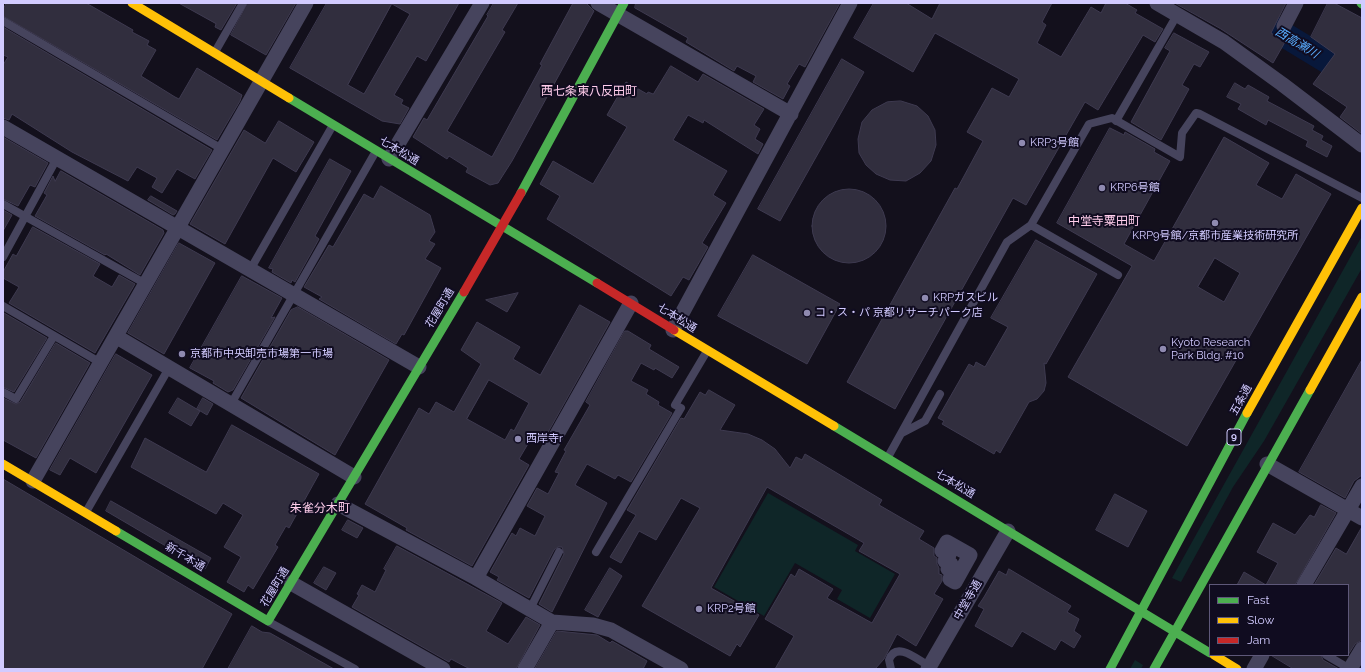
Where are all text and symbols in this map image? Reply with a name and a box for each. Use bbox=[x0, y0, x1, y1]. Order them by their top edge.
water label: 西高瀬川 bbox=[1273, 24, 1321, 62]
district label: 西七条東八反田町 bbox=[541, 84, 637, 98]
street label: 七本松通 bbox=[377, 134, 421, 168]
place label: KRP3号館 bbox=[1030, 136, 1079, 150]
marker: KRP3号館 bbox=[1017, 138, 1027, 148]
place label: KRP6号館 bbox=[1110, 181, 1160, 195]
marker: KRP6号館 bbox=[1097, 183, 1107, 193]
district label: 中堂寺粟田町 bbox=[1068, 214, 1140, 228]
marker: KRP9号館/京都市産業技術研究所 bbox=[1210, 218, 1220, 228]
place label: KRP9号館/京都市産業技術研究所 bbox=[1132, 229, 1298, 243]
street label: 花屋町通 bbox=[423, 286, 457, 330]
place label: KRPガスビル bbox=[933, 291, 998, 305]
marker: KRPガスビル bbox=[920, 293, 930, 303]
street label: 七本松通 bbox=[655, 301, 699, 335]
place label: コ・ス・パ 京都リサーチパーク店 bbox=[815, 306, 983, 320]
marker: コ・ス・パ 京都リサーチパーク店 bbox=[802, 308, 812, 318]
place label: Kyoto Research Park Bldg. #10 bbox=[1171, 336, 1250, 362]
marker: Kyoto Research Park Bldg. #10 bbox=[1158, 344, 1168, 354]
place label: 京都市中央卸売市場第一市場 bbox=[190, 347, 333, 361]
marker: 京都市中央卸売市場第一市場 bbox=[177, 349, 187, 359]
street label: 五条通 bbox=[1227, 382, 1255, 418]
road number: 9 bbox=[1227, 429, 1241, 445]
place label: 西岸寺r bbox=[526, 432, 563, 446]
marker: 西岸寺r bbox=[513, 434, 523, 444]
street label: 七本松通 bbox=[933, 467, 977, 501]
district label: 朱雀分木町 bbox=[290, 501, 350, 515]
street label: 新千本通 bbox=[163, 540, 207, 574]
street label: 花屋町通 bbox=[258, 565, 292, 609]
street label: 中堂寺通 bbox=[951, 578, 985, 622]
legend bbox=[1209, 584, 1349, 656]
text: Fast bbox=[1247, 593, 1270, 607]
place label: KRP2号館 bbox=[707, 602, 756, 616]
marker: KRP2号館 bbox=[694, 604, 704, 614]
text: Slow bbox=[1247, 613, 1274, 627]
text: Jam bbox=[1247, 633, 1270, 647]

